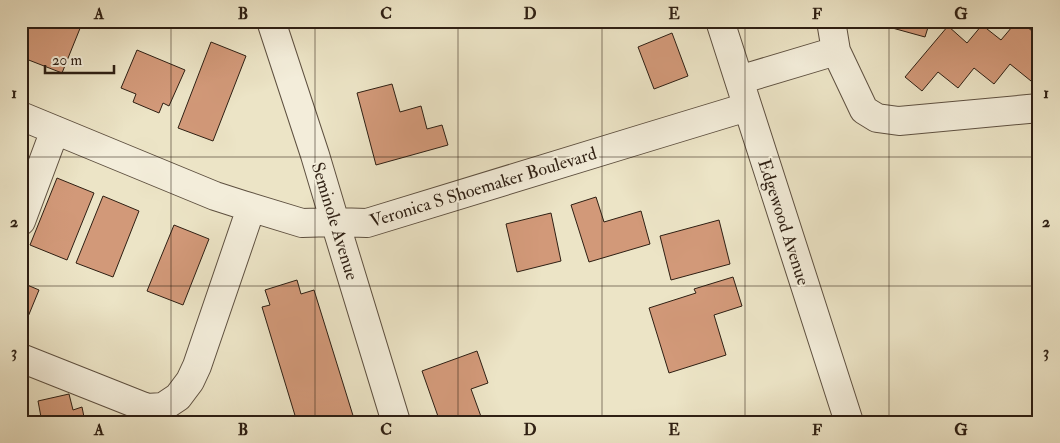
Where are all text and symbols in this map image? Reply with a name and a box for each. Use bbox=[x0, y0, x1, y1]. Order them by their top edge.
text: A bbox=[93, 4, 105, 24]
text: B bbox=[238, 4, 248, 24]
text: C bbox=[380, 4, 392, 24]
text: D bbox=[523, 4, 537, 24]
text: E bbox=[668, 4, 680, 24]
text: F bbox=[812, 4, 822, 24]
text: G bbox=[954, 4, 968, 24]
scale bar bbox=[45, 42, 114, 74]
text: 20 m bbox=[52, 51, 82, 70]
text: 1 bbox=[11, 83, 17, 103]
text: 1 bbox=[1043, 83, 1049, 103]
street label: Veronica S Shoemaker Boulevard bbox=[367, 142, 600, 233]
street label: Edgewood Avenue bbox=[752, 156, 815, 289]
street label: Seminole Avenue bbox=[306, 159, 364, 283]
text: 2 bbox=[10, 212, 18, 232]
text: 2 bbox=[1042, 212, 1050, 232]
text: 3 bbox=[11, 342, 17, 362]
text: 3 bbox=[1043, 342, 1049, 362]
text: A bbox=[93, 420, 105, 440]
text: B bbox=[238, 420, 248, 440]
text: C bbox=[380, 420, 392, 440]
text: D bbox=[523, 420, 537, 440]
text: E bbox=[668, 420, 680, 440]
text: F bbox=[812, 420, 822, 440]
text: G bbox=[954, 420, 968, 440]

